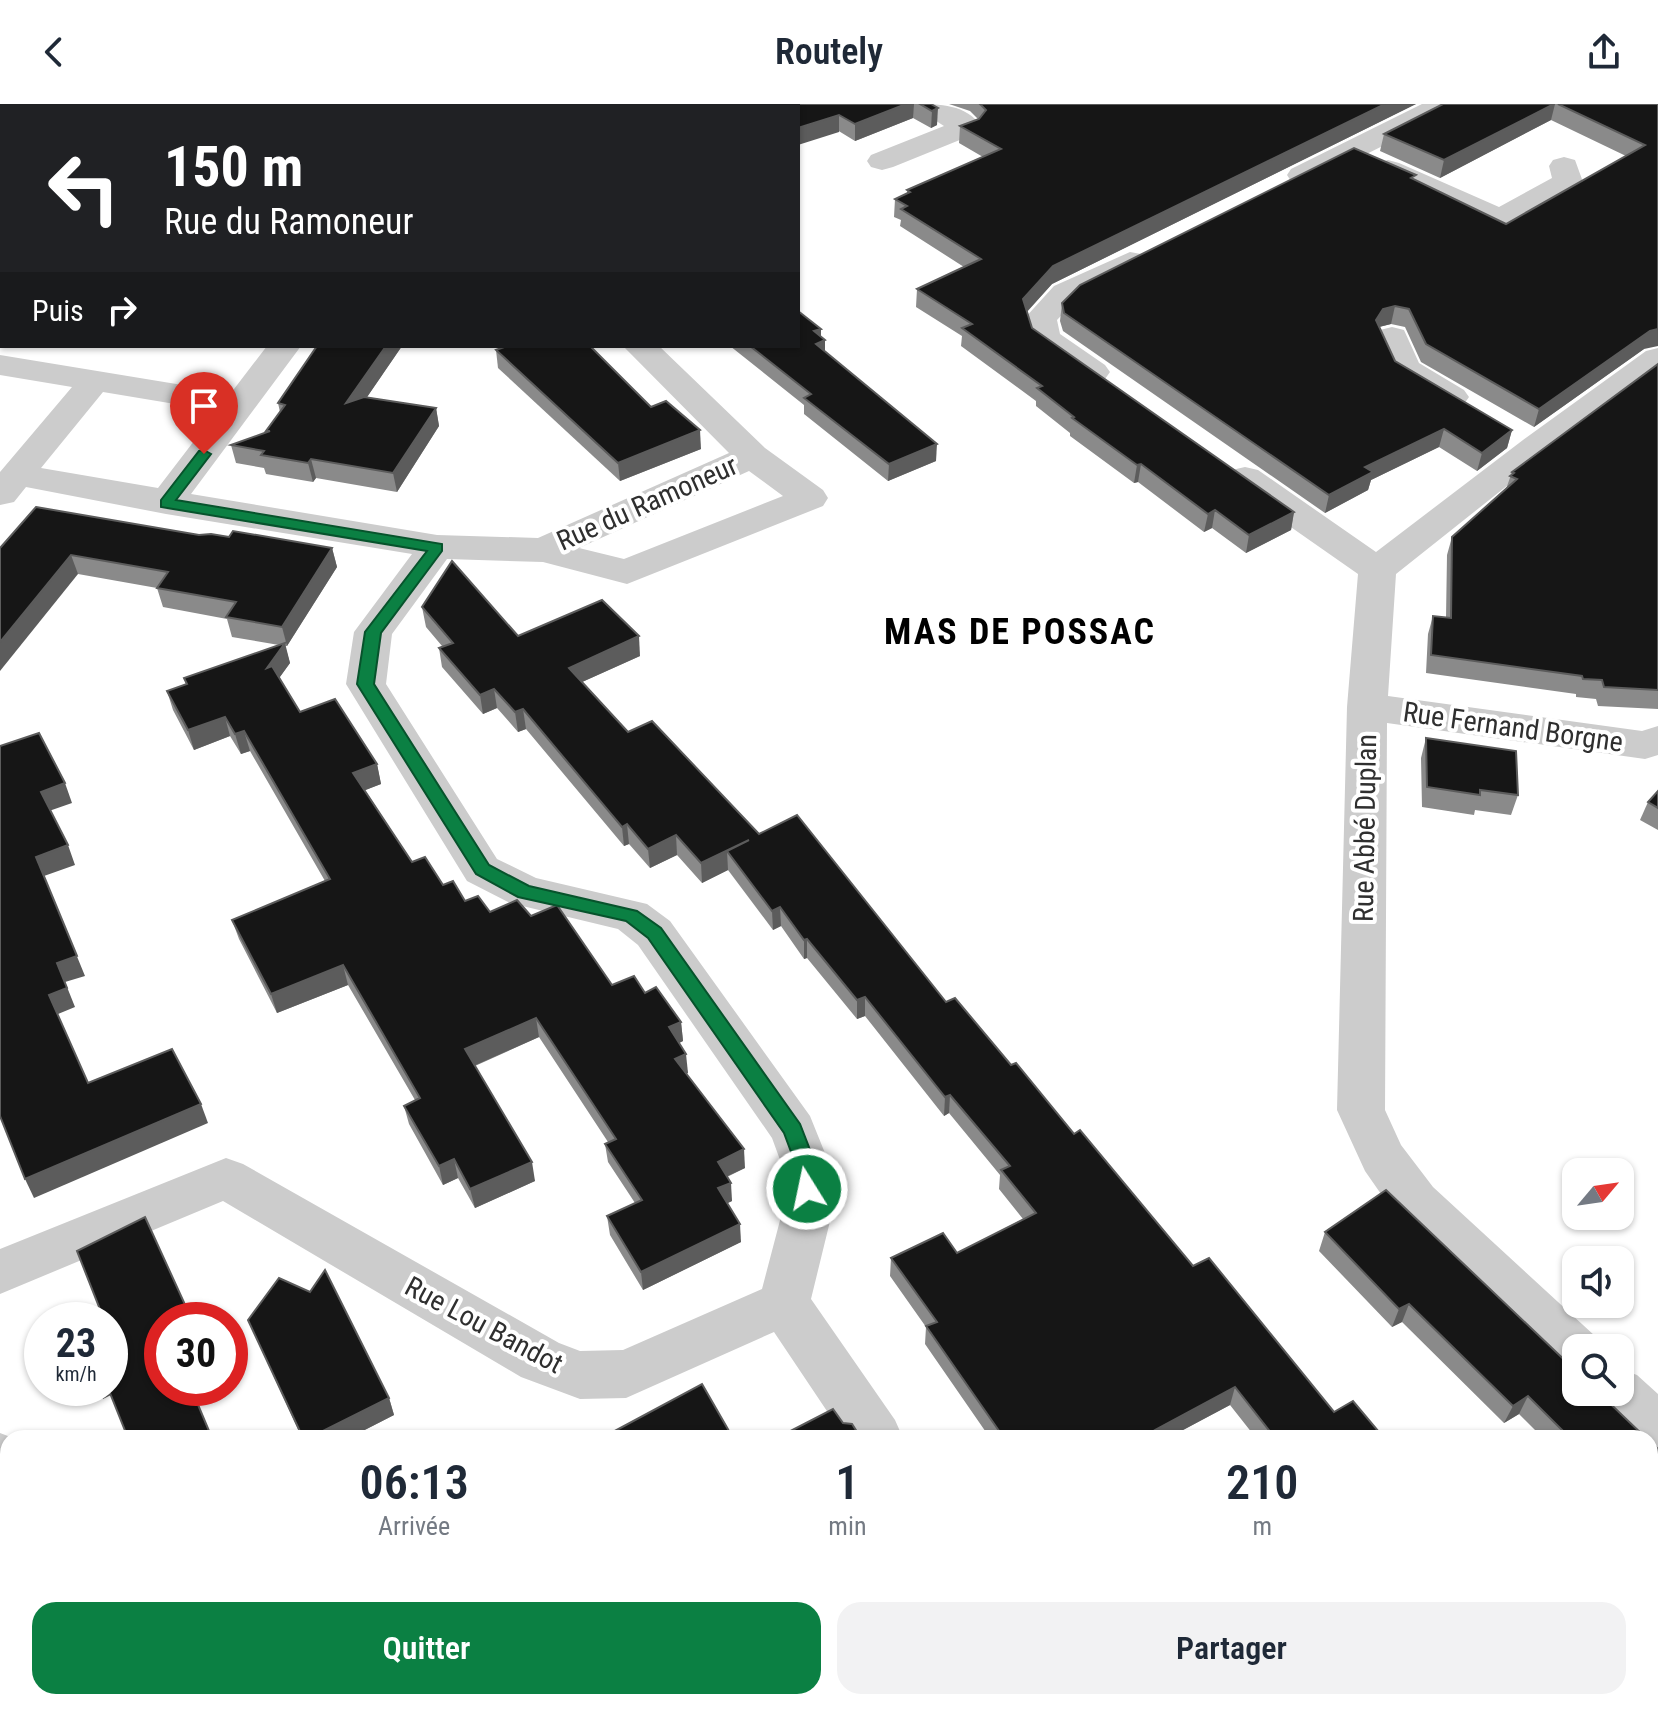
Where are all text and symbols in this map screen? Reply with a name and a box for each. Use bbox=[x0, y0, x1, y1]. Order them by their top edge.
icon: back bbox=[32, 30, 76, 74]
icon: share bbox=[1582, 30, 1626, 74]
text: Routely bbox=[775, 31, 883, 73]
text: 150 m bbox=[164, 134, 303, 200]
icon: left bbox=[32, 136, 136, 240]
text: Rue du Ramoneur bbox=[164, 201, 413, 243]
icon: right bbox=[100, 288, 144, 332]
text: Puis bbox=[32, 293, 84, 328]
pin bbox=[170, 372, 238, 454]
icon: arrive bbox=[182, 384, 226, 428]
street label: Rue du Ramoneur bbox=[552, 448, 742, 558]
district label: MAS DE POSSAC bbox=[884, 611, 1156, 653]
street label: Rue Fernand Borgne bbox=[1401, 695, 1625, 759]
street label: Rue Abbé Duplan bbox=[1347, 734, 1383, 922]
position arrow bbox=[765, 1147, 849, 1231]
north arrow bbox=[1562, 1158, 1634, 1230]
map controls bbox=[1562, 1158, 1634, 1406]
button: sound bbox=[1562, 1246, 1634, 1318]
street label: Rue Lou Bandot bbox=[400, 1270, 568, 1380]
speed limit sign: 30 bbox=[144, 1302, 248, 1406]
text: 23 bbox=[56, 1320, 96, 1367]
button: search bbox=[1562, 1334, 1634, 1406]
text: km/h bbox=[55, 1362, 97, 1386]
text: 06:13 bbox=[360, 1454, 469, 1511]
text: 1 bbox=[835, 1454, 859, 1511]
text: 210 bbox=[1226, 1454, 1298, 1511]
text: Arrivée bbox=[378, 1511, 450, 1541]
text: min bbox=[828, 1511, 866, 1541]
text: m bbox=[1252, 1511, 1272, 1541]
button: Quitter bbox=[32, 1602, 821, 1694]
button: Partager bbox=[837, 1602, 1626, 1694]

